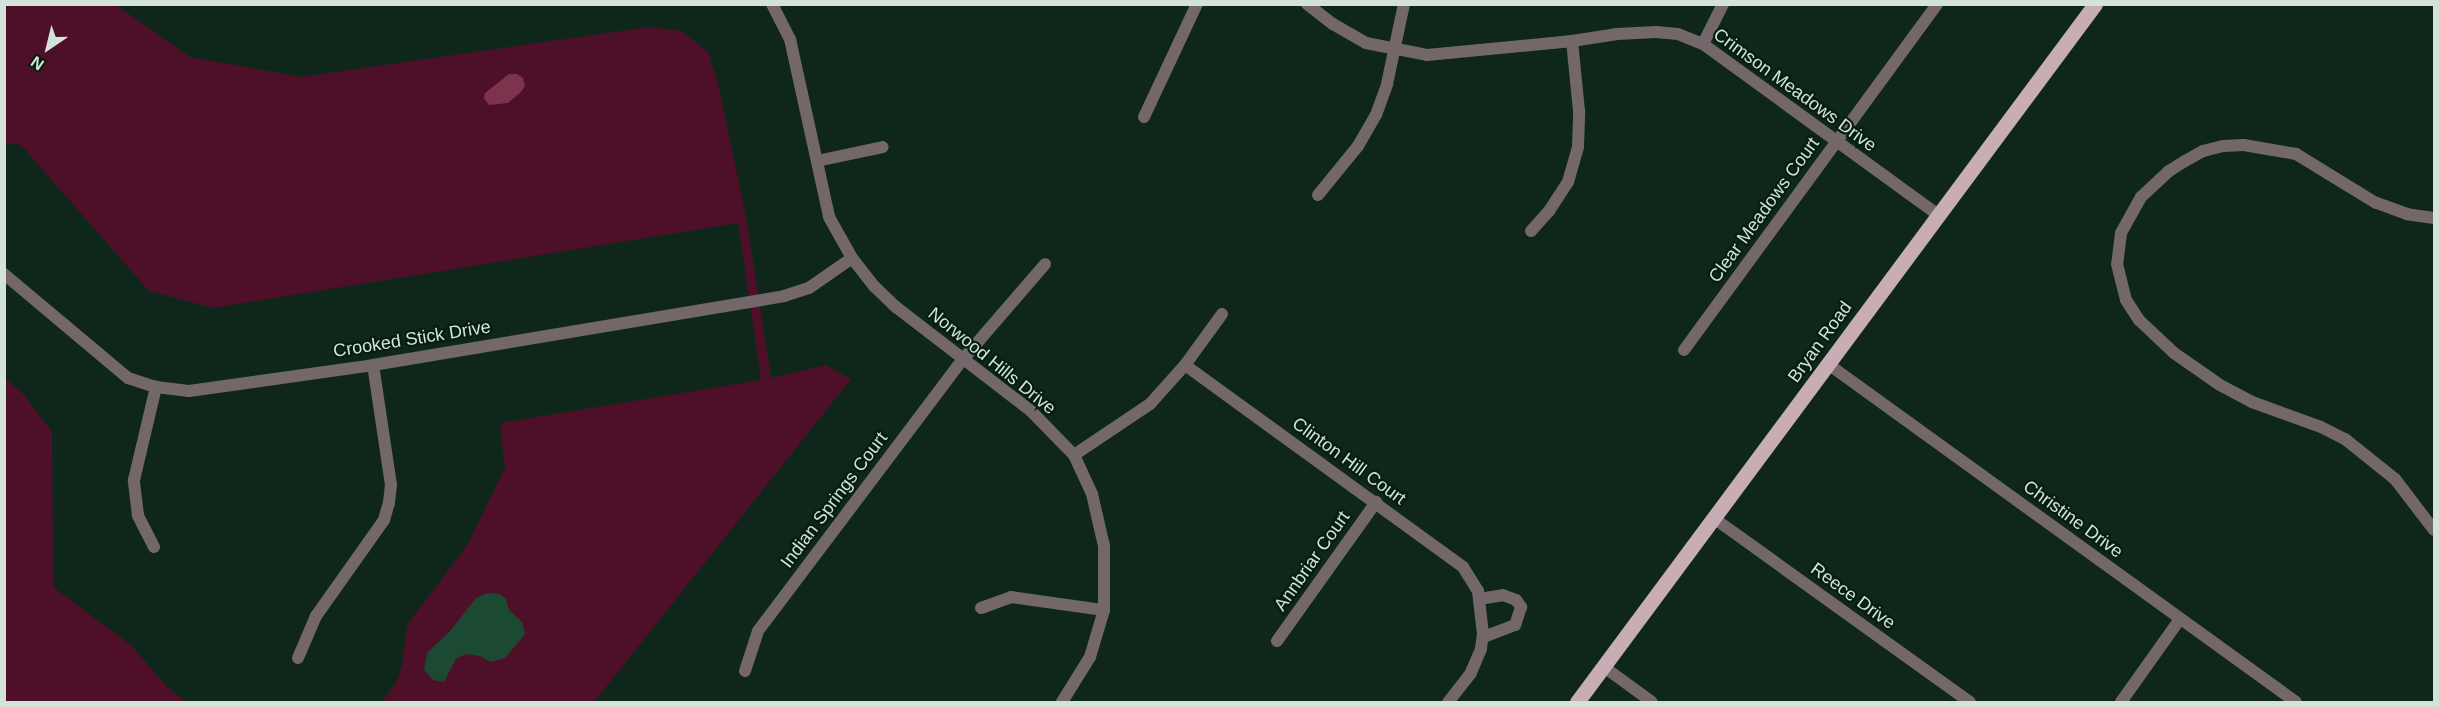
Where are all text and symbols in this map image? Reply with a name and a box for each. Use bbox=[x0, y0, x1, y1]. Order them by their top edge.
north arrow bbox=[18, 18, 78, 78]
street label: Crimson Meadows Drive bbox=[1709, 24, 1881, 156]
text: N bbox=[28, 53, 47, 73]
street label: Clear Meadows Court bbox=[1704, 133, 1824, 287]
street label: Bryan Road bbox=[1783, 297, 1857, 387]
street label: Norwood Hills Drive bbox=[924, 303, 1060, 419]
street label: Crooked Stick Drive bbox=[332, 316, 492, 362]
street label: Clinton Hill Court bbox=[1288, 413, 1410, 509]
street label: Indian Springs Court bbox=[776, 428, 892, 572]
street label: Christine Drive bbox=[2019, 476, 2127, 562]
street label: Annbriar Court bbox=[1270, 507, 1354, 615]
street label: Reece Drive bbox=[1807, 558, 1899, 634]

